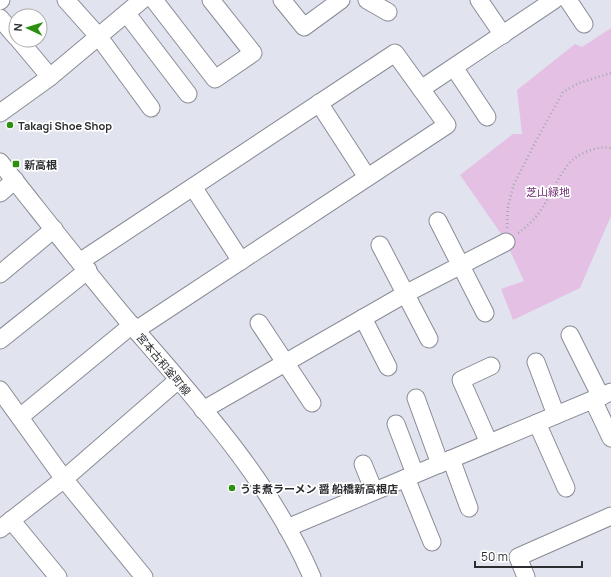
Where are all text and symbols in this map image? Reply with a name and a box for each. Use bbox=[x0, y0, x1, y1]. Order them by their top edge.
north arrow bbox=[8, 8, 48, 48]
text: N bbox=[10, 23, 25, 32]
place label: Takagi Shoe Shop bbox=[18, 118, 112, 133]
marker: Takagi Shoe Shop bbox=[5, 120, 15, 130]
place label: 新高根 bbox=[24, 157, 57, 172]
marker: 新高根 bbox=[11, 159, 21, 169]
park label: 芝山緑地 bbox=[526, 184, 570, 199]
street label: 宮本古和釜町線 bbox=[134, 330, 194, 398]
place label: うま煮ラーメン 醤 船橋新高根店 bbox=[240, 481, 398, 496]
marker: うま煮ラーメン 醤 船橋新高根店 bbox=[227, 483, 237, 493]
scale bar bbox=[475, 543, 582, 569]
text: 50 m bbox=[481, 548, 508, 565]

